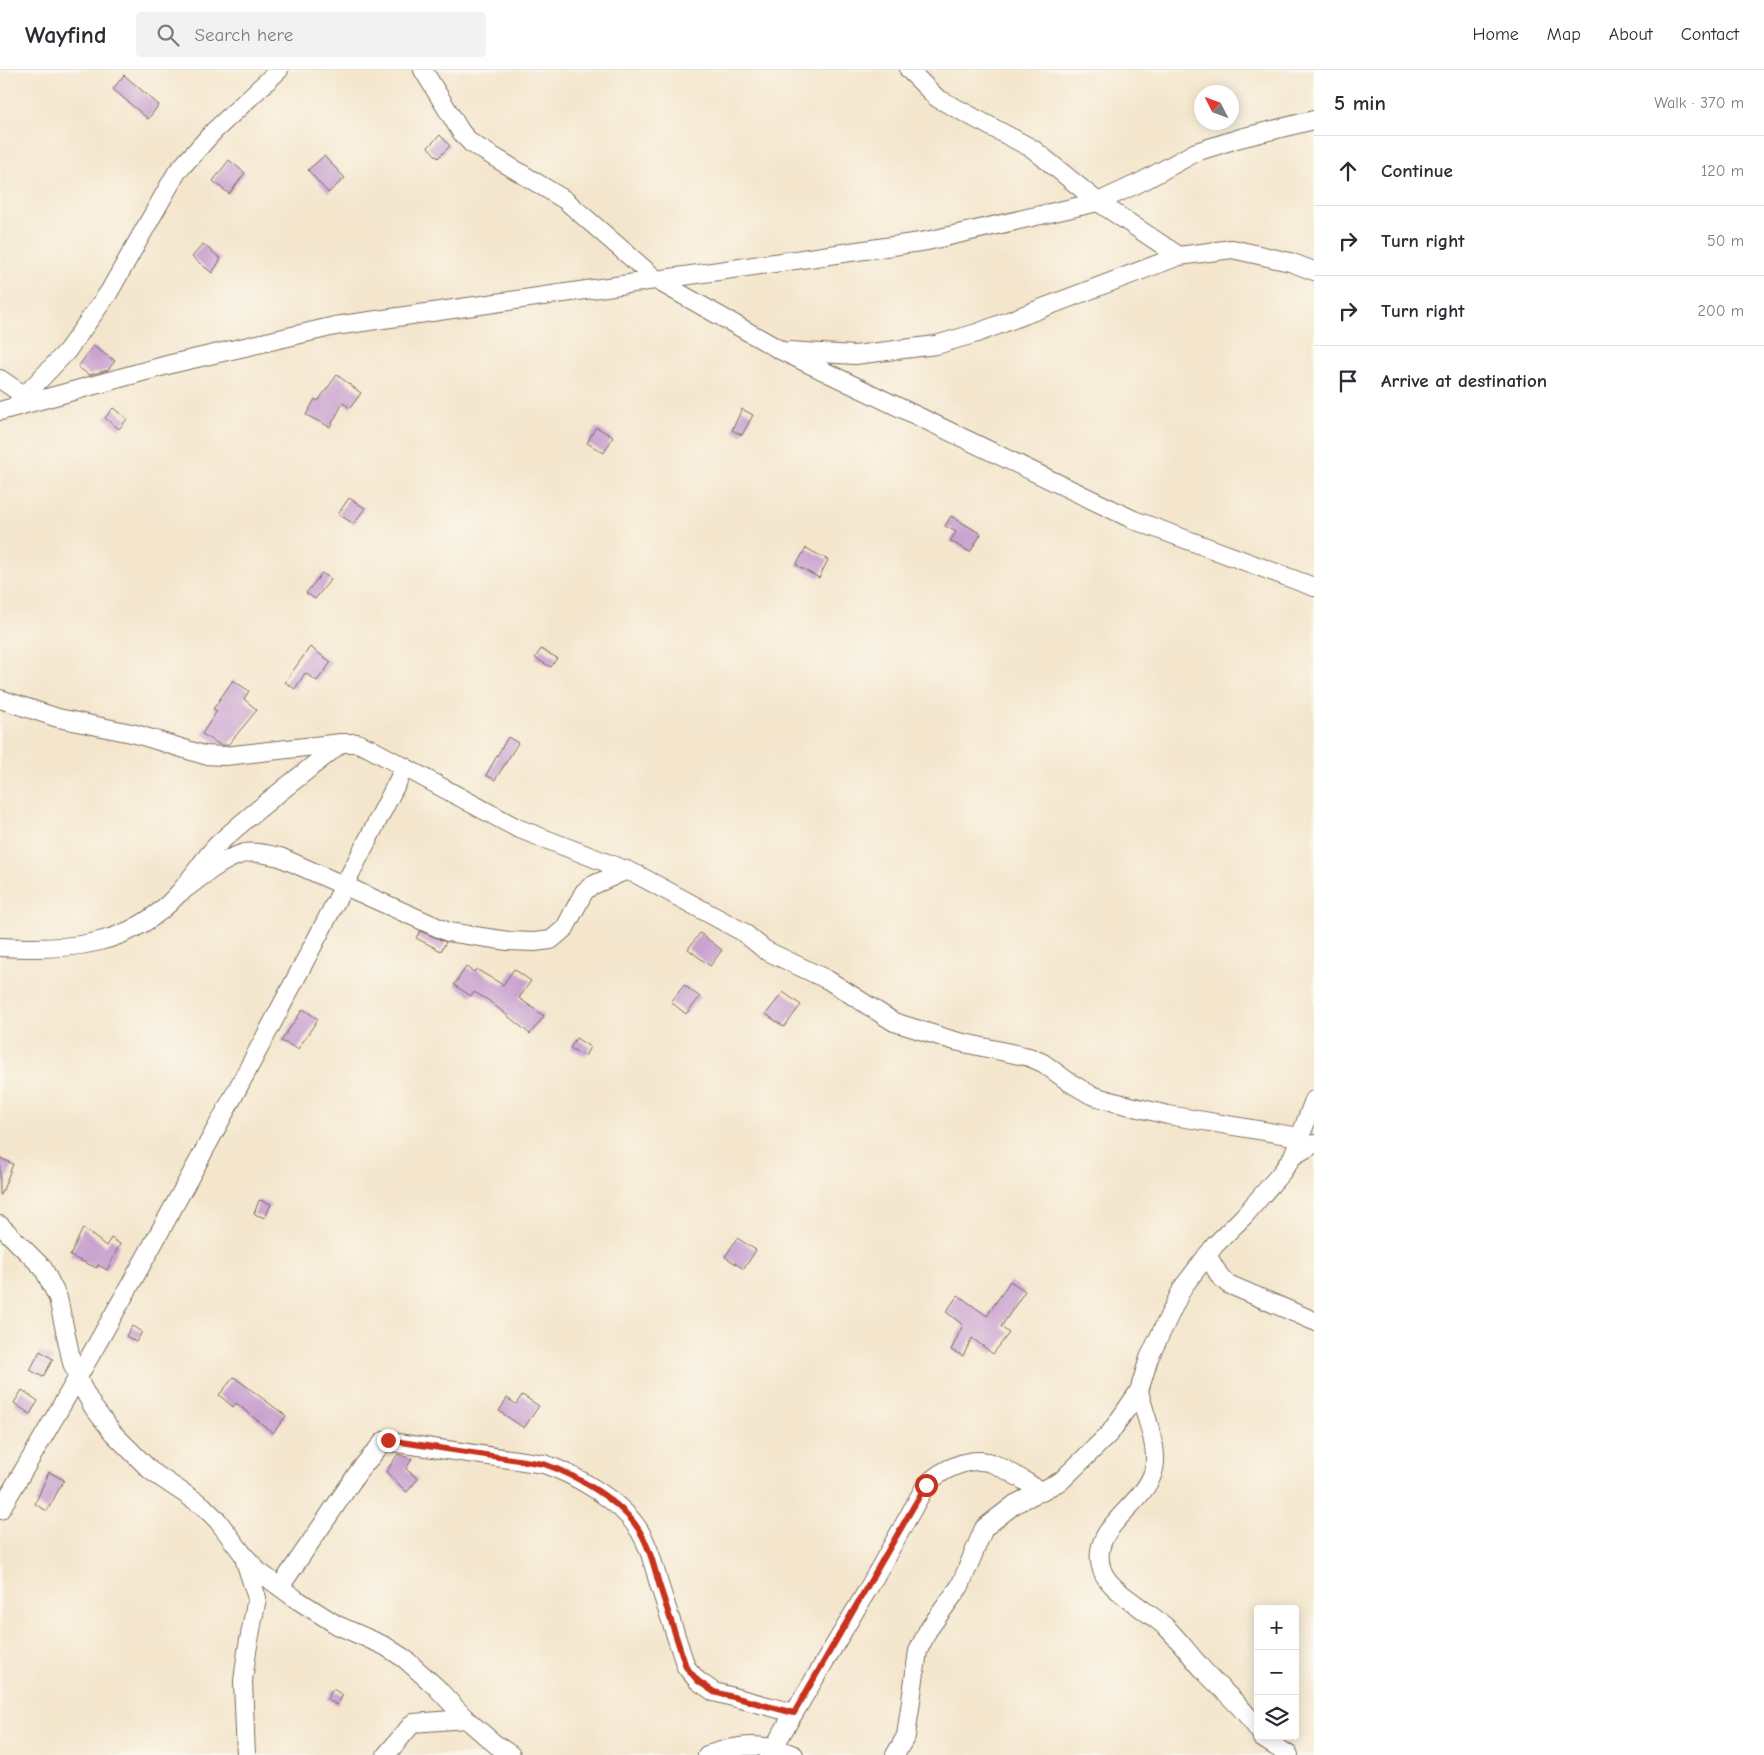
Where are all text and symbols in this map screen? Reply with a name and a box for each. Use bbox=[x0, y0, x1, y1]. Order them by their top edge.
search box bbox=[136, 12, 486, 57]
text: Wayfind bbox=[25, 21, 106, 49]
icon: search bbox=[154, 21, 182, 49]
text: Search here bbox=[194, 24, 293, 46]
text: Home bbox=[1472, 24, 1519, 45]
text: Map bbox=[1547, 24, 1581, 45]
text: About bbox=[1609, 24, 1653, 45]
text: Contact bbox=[1681, 24, 1739, 45]
north arrow bbox=[1194, 85, 1239, 130]
text: 5 min bbox=[1334, 91, 1386, 115]
text: Walk · 370 m bbox=[1654, 94, 1744, 112]
icon: ahead bbox=[1334, 157, 1362, 185]
text: Continue bbox=[1381, 160, 1453, 182]
text: 120 m bbox=[1701, 162, 1744, 180]
icon: right bbox=[1334, 227, 1362, 255]
text: Turn right bbox=[1381, 230, 1465, 252]
text: 50 m bbox=[1707, 232, 1744, 250]
icon: right bbox=[1334, 297, 1362, 325]
text: Turn right bbox=[1381, 300, 1465, 322]
text: 200 m bbox=[1698, 302, 1744, 320]
icon: arrive bbox=[1334, 367, 1362, 395]
text: Arrive at destination bbox=[1381, 370, 1547, 392]
route end bbox=[377, 1429, 400, 1452]
route start bbox=[915, 1474, 938, 1497]
map controls bbox=[1254, 1605, 1299, 1740]
button: + bbox=[1254, 1605, 1299, 1650]
button: − bbox=[1254, 1650, 1299, 1695]
button: layers bbox=[1254, 1695, 1299, 1740]

